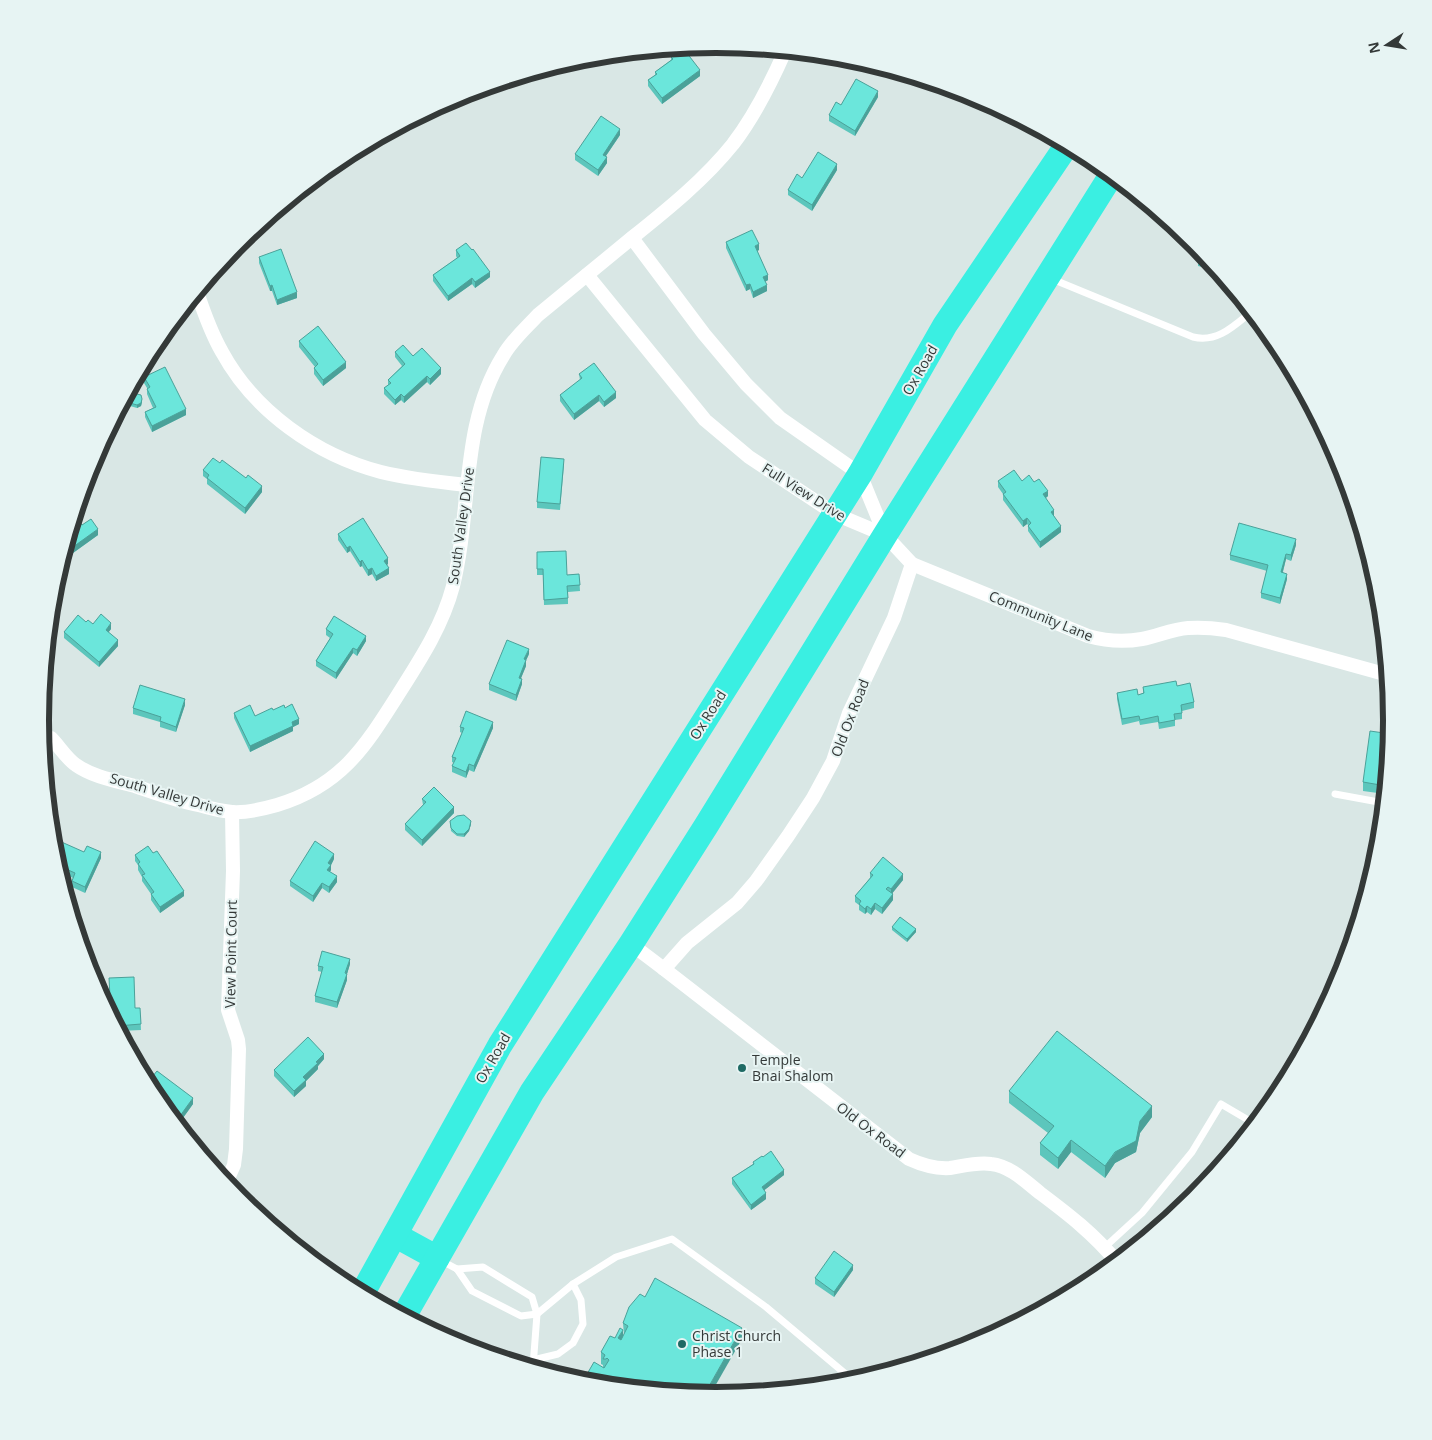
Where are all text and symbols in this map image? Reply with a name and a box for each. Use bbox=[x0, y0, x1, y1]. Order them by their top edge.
north arrow bbox=[1362, 20, 1412, 70]
text: N bbox=[1363, 40, 1384, 55]
street label: Ox Road bbox=[898, 341, 942, 398]
street label: Full View Drive bbox=[759, 458, 850, 525]
street label: South Valley Drive bbox=[443, 466, 478, 586]
street label: Community Lane bbox=[986, 586, 1096, 645]
street label: Old Ox Road bbox=[826, 676, 873, 759]
street label: Ox Road bbox=[685, 686, 730, 743]
street label: South Valley Drive bbox=[108, 768, 227, 819]
street label: View Point Court bbox=[220, 900, 241, 1008]
street label: Ox Road bbox=[471, 1029, 515, 1086]
place label: Temple Bnai Shalom bbox=[752, 1050, 834, 1085]
marker: Temple Bnai Shalom bbox=[736, 1062, 748, 1074]
street label: Old Ox Road bbox=[833, 1097, 910, 1162]
place label: Christ Church Phase 1 bbox=[692, 1326, 781, 1361]
marker: Christ Church Phase 1 bbox=[676, 1338, 688, 1350]

